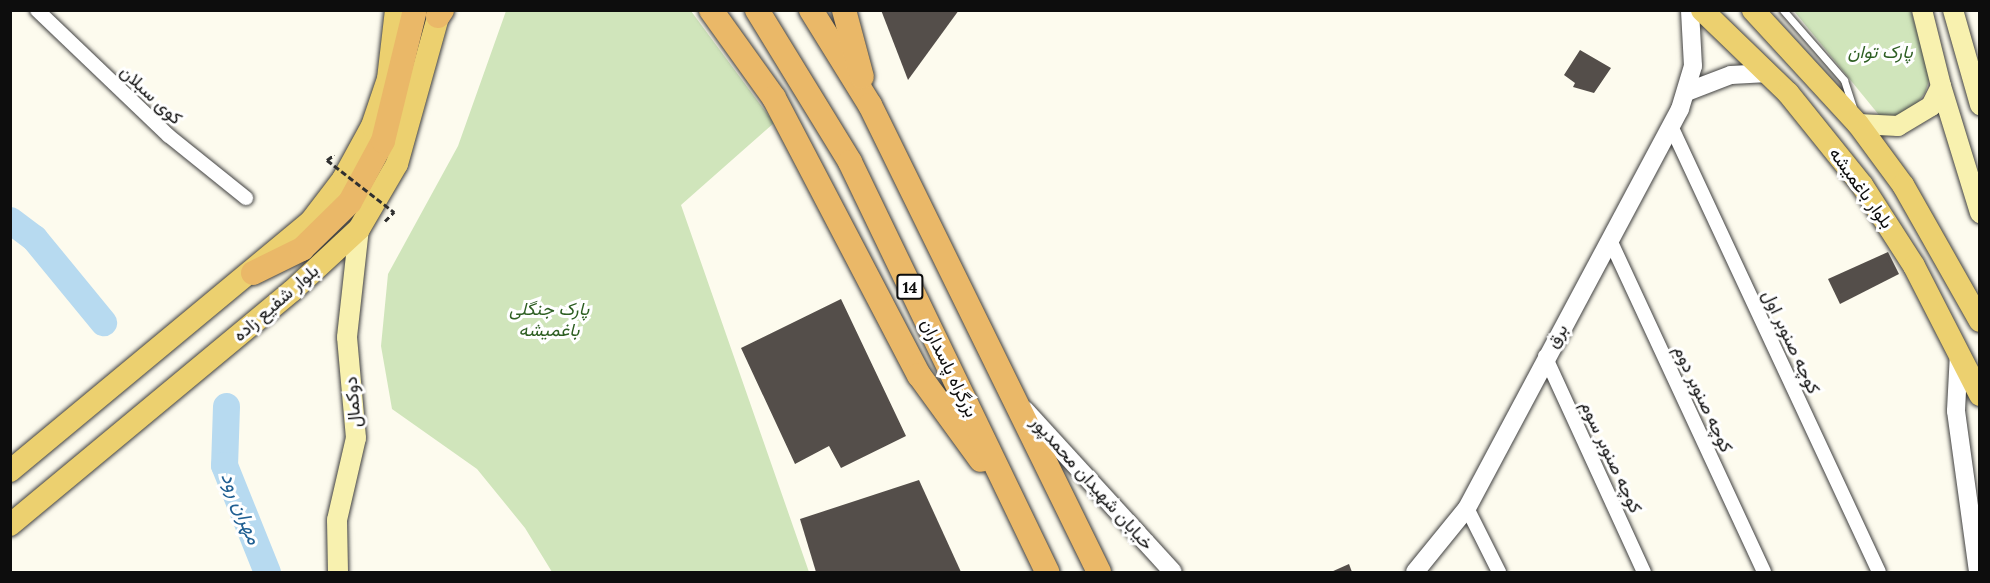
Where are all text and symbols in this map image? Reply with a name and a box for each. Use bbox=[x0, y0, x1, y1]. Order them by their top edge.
park label: پارک توان bbox=[1847, 41, 1913, 63]
street label: کوی سبلان bbox=[116, 61, 186, 129]
street label: بلوار باغمیشه bbox=[1824, 143, 1898, 233]
street label: بلوار شفیع زاده bbox=[229, 260, 323, 346]
road number: 14 bbox=[895, 274, 925, 300]
street label: کوچه صنوبر اول bbox=[1758, 287, 1824, 397]
park label: پارک جنگلی باغمیشه bbox=[509, 299, 589, 342]
street label: بزرگراه پاسداران bbox=[916, 315, 982, 421]
street label: برق bbox=[1542, 320, 1572, 352]
street label: کوچه صنوبر دوم bbox=[1669, 342, 1737, 456]
street label: دوکمال bbox=[340, 376, 366, 428]
street label: کوچه صنوبر سوم bbox=[1576, 398, 1646, 516]
street label: خیابان شهیدان محمدپور bbox=[1026, 411, 1158, 555]
water label: مهران رود bbox=[217, 469, 267, 547]

